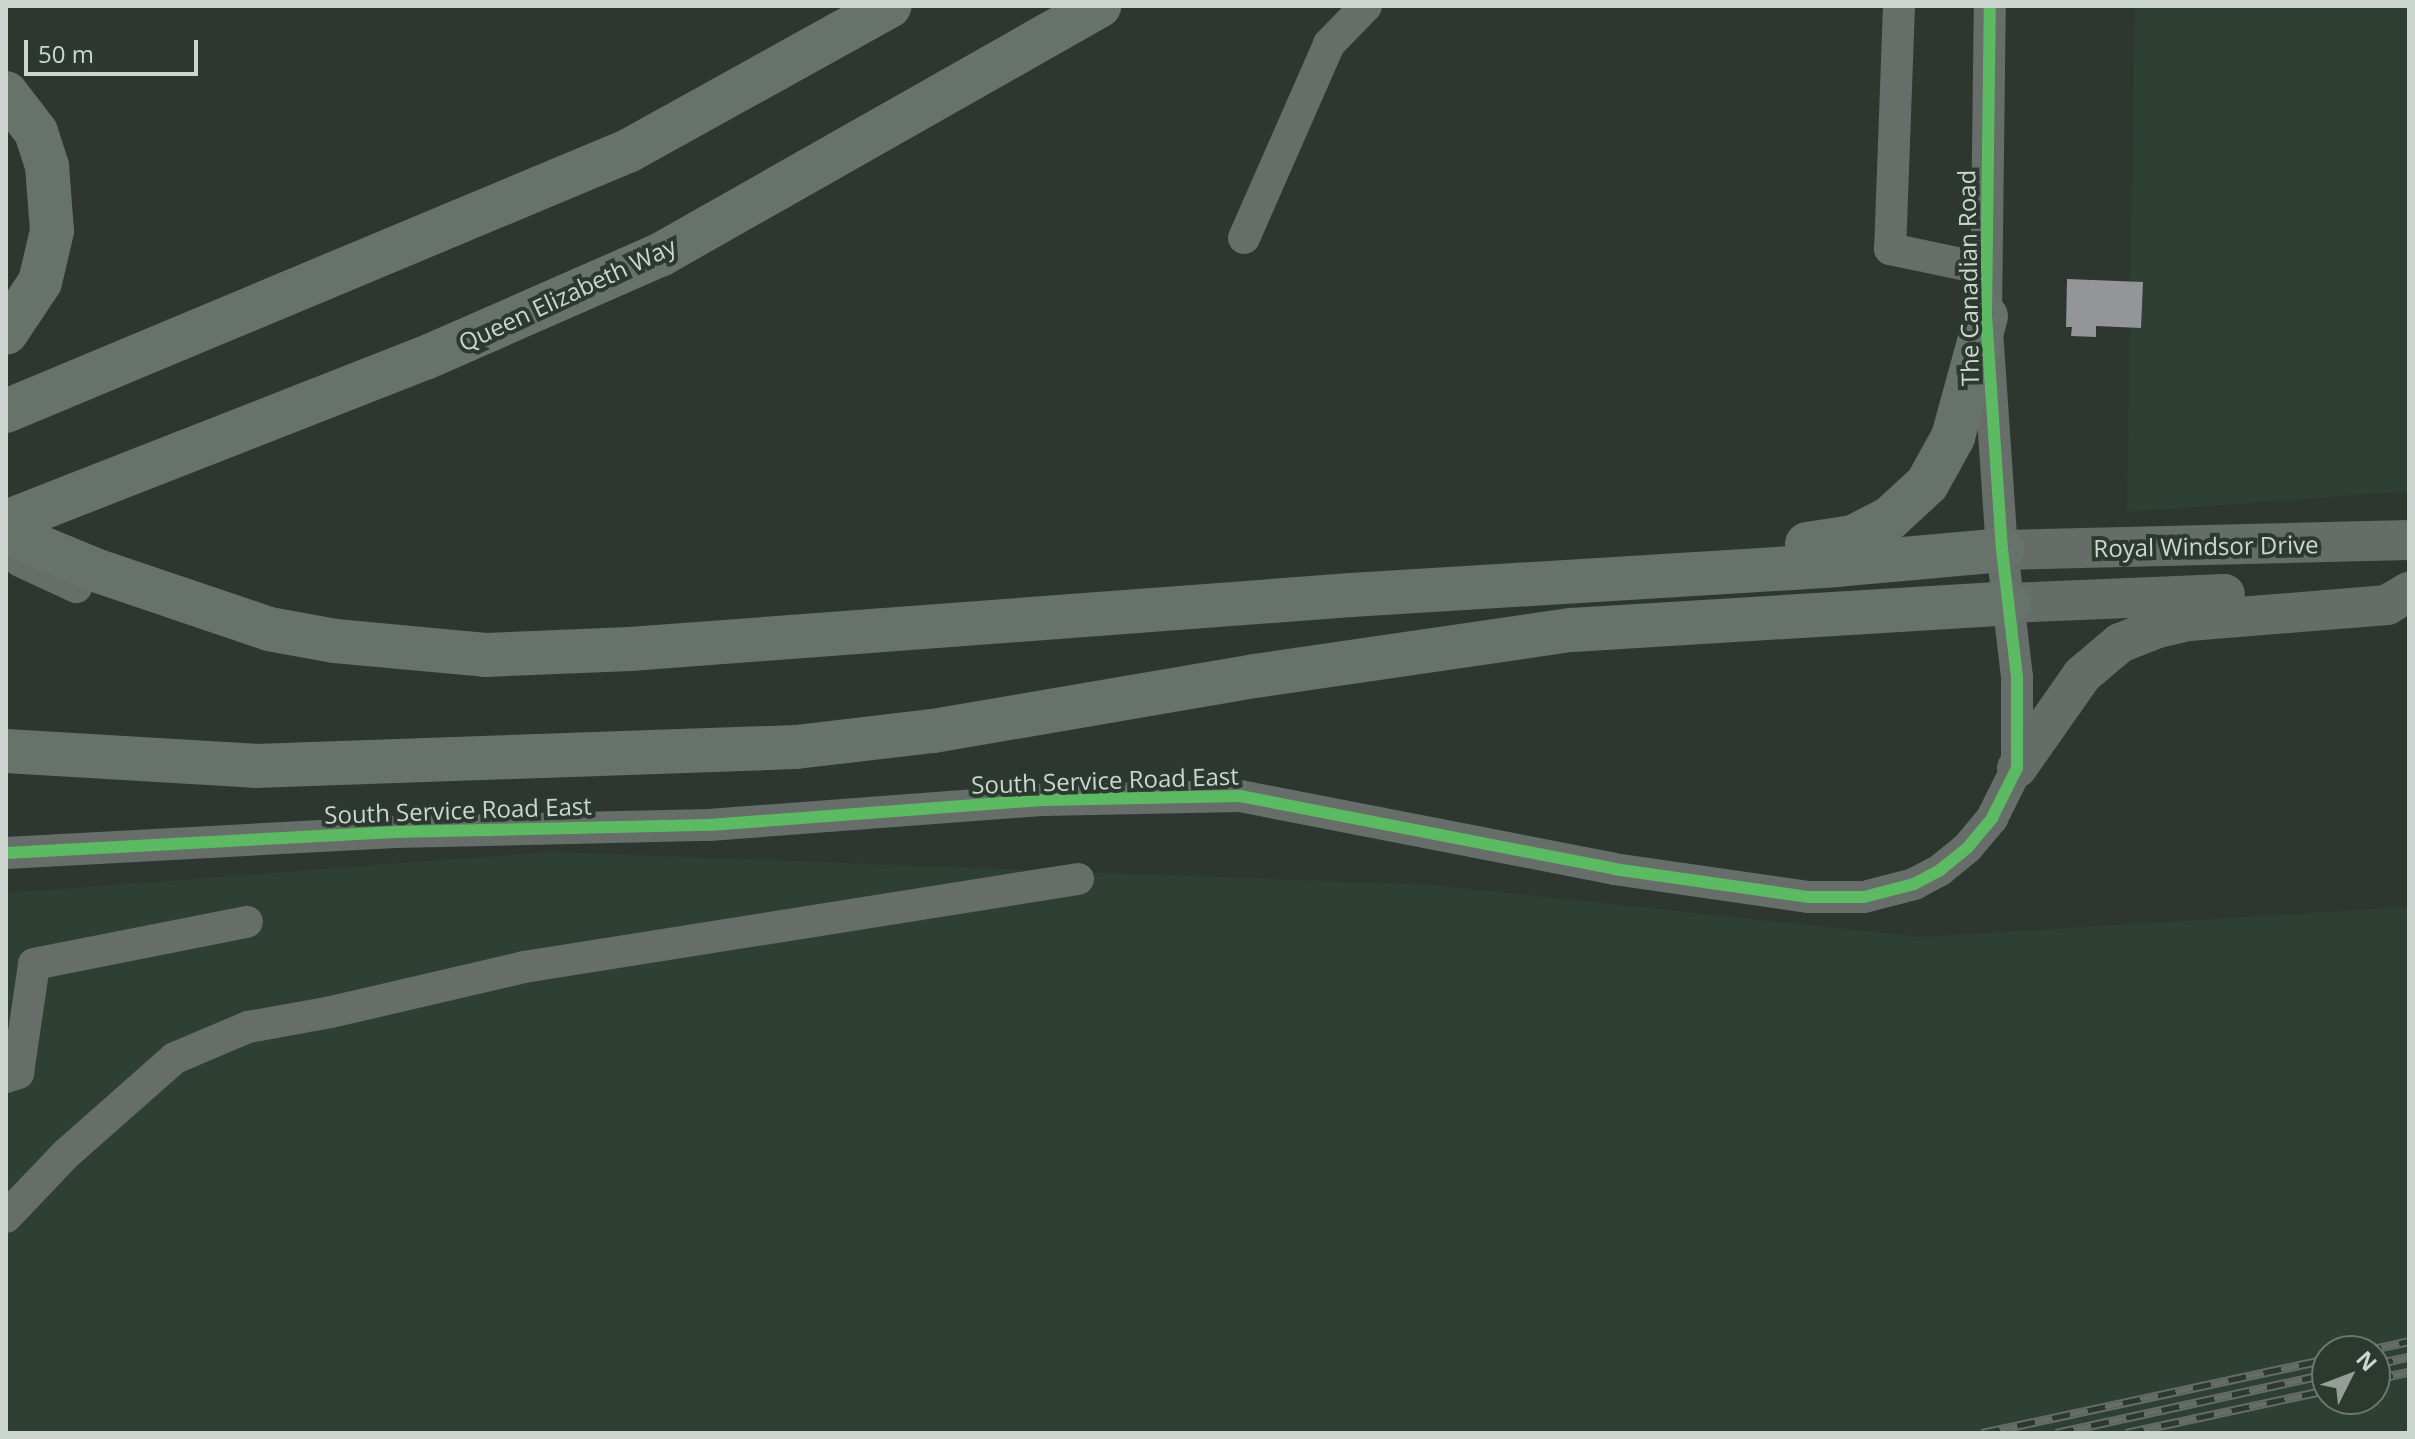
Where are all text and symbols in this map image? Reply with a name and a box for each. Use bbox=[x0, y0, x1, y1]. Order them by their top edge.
scale bar bbox=[28, 24, 202, 74]
text: 50 m bbox=[38, 37, 94, 70]
street label: The Canadian Road bbox=[1952, 170, 1984, 386]
street label: Queen Elizabeth Way bbox=[454, 231, 680, 357]
street label: Royal Windsor Drive bbox=[2093, 530, 2319, 562]
street label: South Service Road East bbox=[971, 761, 1239, 799]
street label: South Service Road East bbox=[324, 791, 592, 829]
north arrow bbox=[2311, 1335, 2391, 1415]
text: N bbox=[2350, 1344, 2384, 1377]

